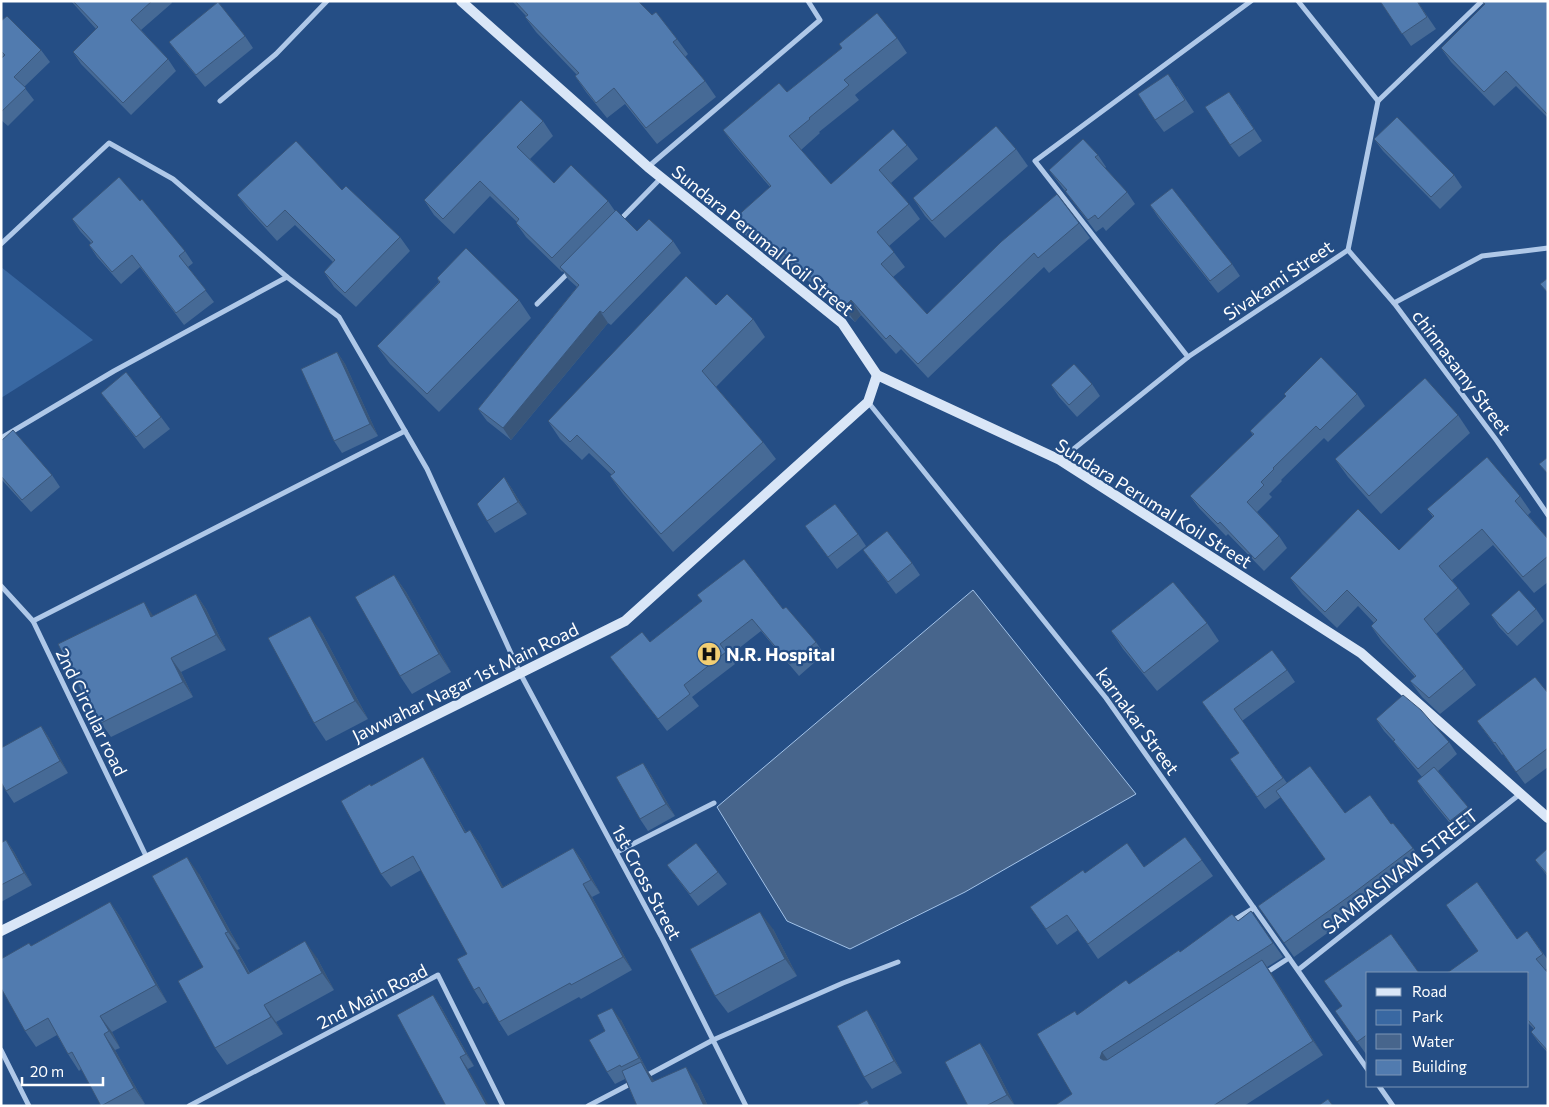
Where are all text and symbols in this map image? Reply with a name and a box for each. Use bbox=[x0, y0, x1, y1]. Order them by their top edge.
street label: Sundara Perumal Koil Street bbox=[668, 160, 858, 320]
street label: Sivakami Street bbox=[1219, 235, 1337, 325]
street label: chinnasamy Street bbox=[1408, 305, 1516, 439]
street label: Sundara Perumal Koil Street bbox=[1052, 433, 1256, 573]
street label: Jawwahar Nagar 1st Main Road bbox=[348, 618, 582, 746]
hospital icon: N.R. Hospital bbox=[696, 641, 722, 667]
place label: N.R. Hospital bbox=[726, 643, 835, 665]
street label: 2nd Circular road bbox=[52, 645, 132, 779]
street label: karnakar Street bbox=[1092, 663, 1184, 779]
street label: SAMBASIVAM STREET bbox=[1318, 804, 1482, 938]
street label: 1st Cross Street bbox=[607, 821, 687, 943]
street label: 2nd Main Road bbox=[313, 959, 431, 1033]
legend bbox=[1366, 972, 1529, 1087]
text: Road bbox=[1412, 982, 1447, 1000]
text: Park bbox=[1412, 1007, 1443, 1025]
text: Water bbox=[1412, 1032, 1454, 1050]
scale bar bbox=[22, 1054, 104, 1086]
text: Building bbox=[1412, 1057, 1467, 1075]
text: 20 m bbox=[30, 1062, 64, 1080]

